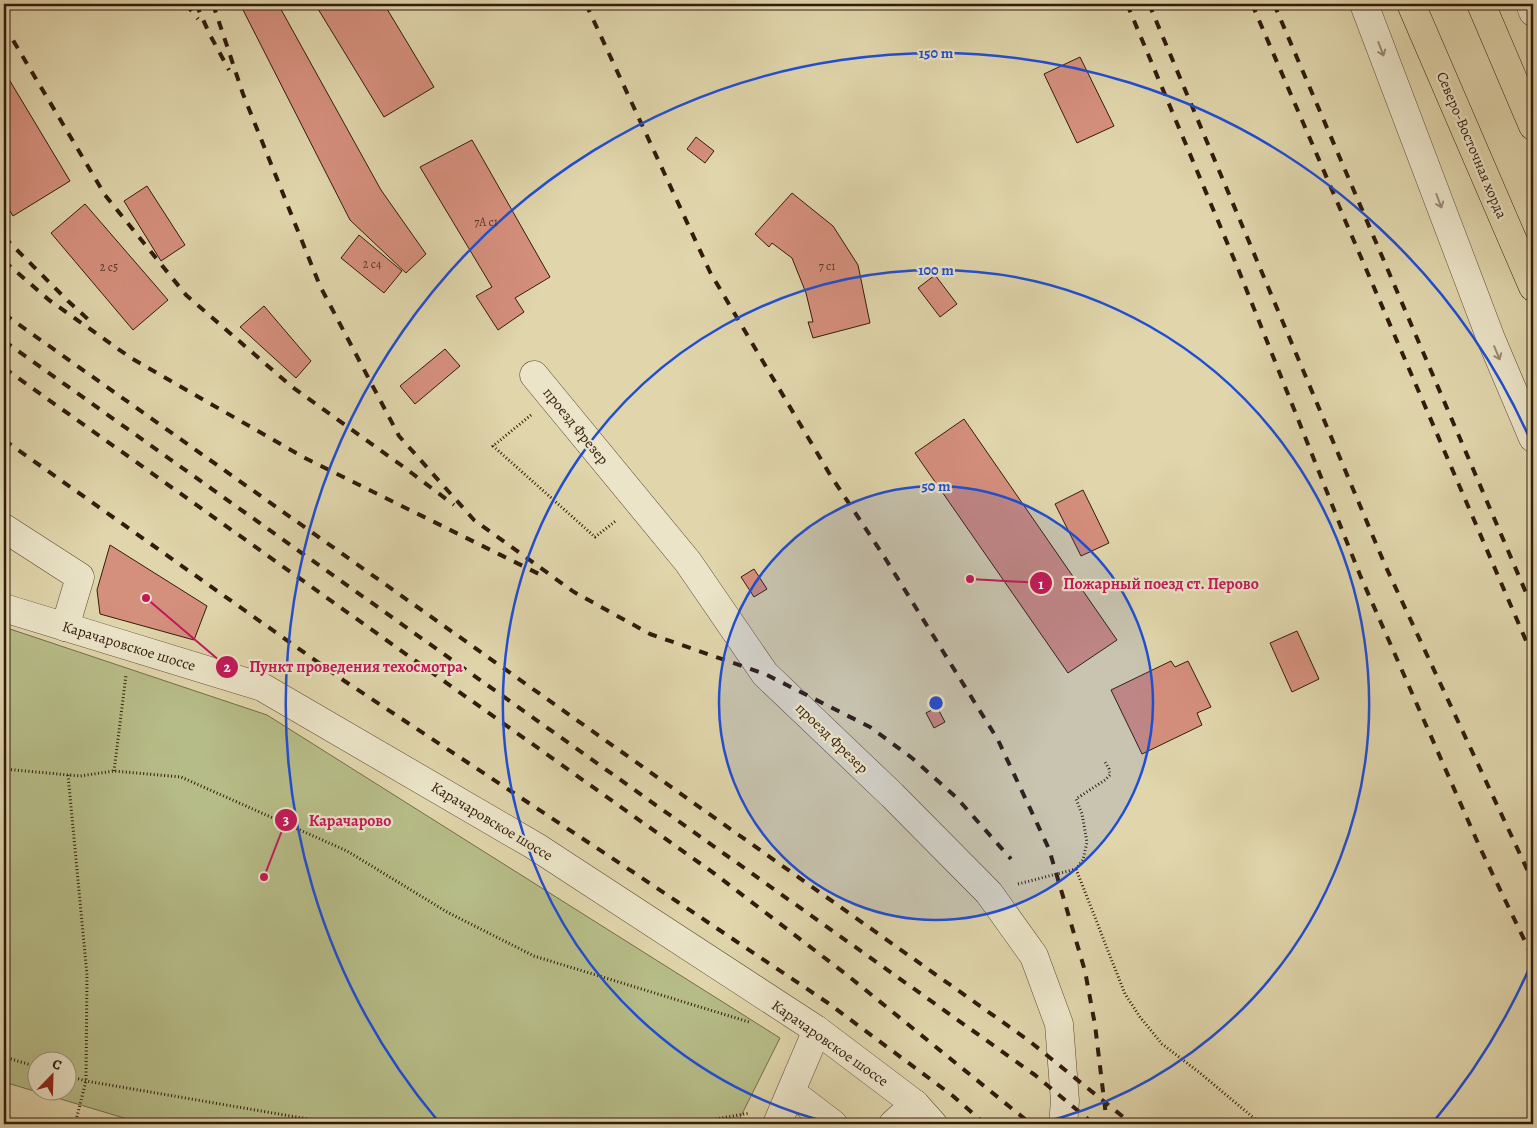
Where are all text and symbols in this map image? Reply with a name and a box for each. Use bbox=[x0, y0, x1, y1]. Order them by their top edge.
one-way arrow bbox=[1377, 41, 1386, 57]
text: 150 m bbox=[919, 43, 954, 63]
street label: Северо-Восточная хорда bbox=[1432, 69, 1512, 222]
one-way arrow bbox=[1435, 193, 1444, 208]
house number: 7А с1 bbox=[474, 214, 498, 230]
house number: 2 с4 bbox=[363, 256, 382, 272]
house number: 7 c1 bbox=[819, 258, 835, 274]
house number: 2 с5 bbox=[100, 259, 118, 275]
text: 100 m bbox=[918, 260, 954, 280]
one-way arrow bbox=[1493, 345, 1503, 360]
street label: проезд Фрезер bbox=[539, 383, 613, 469]
text: 50 m bbox=[921, 476, 951, 496]
callout: Пожарный поезд ст. Перово bbox=[1028, 568, 1269, 599]
text: Пожарный поезд ст. Перово bbox=[1063, 573, 1259, 595]
text: 1 bbox=[1038, 574, 1044, 594]
street label: Карачаровское шоссе bbox=[60, 616, 198, 676]
callout: Пункт проведения техосмотра bbox=[215, 651, 473, 682]
text: Пункт проведения техосмотра bbox=[249, 656, 463, 678]
text: 2 bbox=[223, 657, 231, 677]
centre of rings bbox=[927, 694, 945, 712]
street label: проезд Фрезер bbox=[791, 698, 873, 778]
street label: Карачаровское шоссе bbox=[428, 777, 557, 865]
callout: Карачарово bbox=[274, 805, 401, 836]
text: 3 bbox=[283, 810, 289, 830]
text: Карачарово bbox=[309, 810, 391, 832]
street label: Карачаровское шоссе bbox=[768, 995, 893, 1091]
north arrow bbox=[28, 1050, 78, 1100]
text: С bbox=[49, 1054, 65, 1075]

